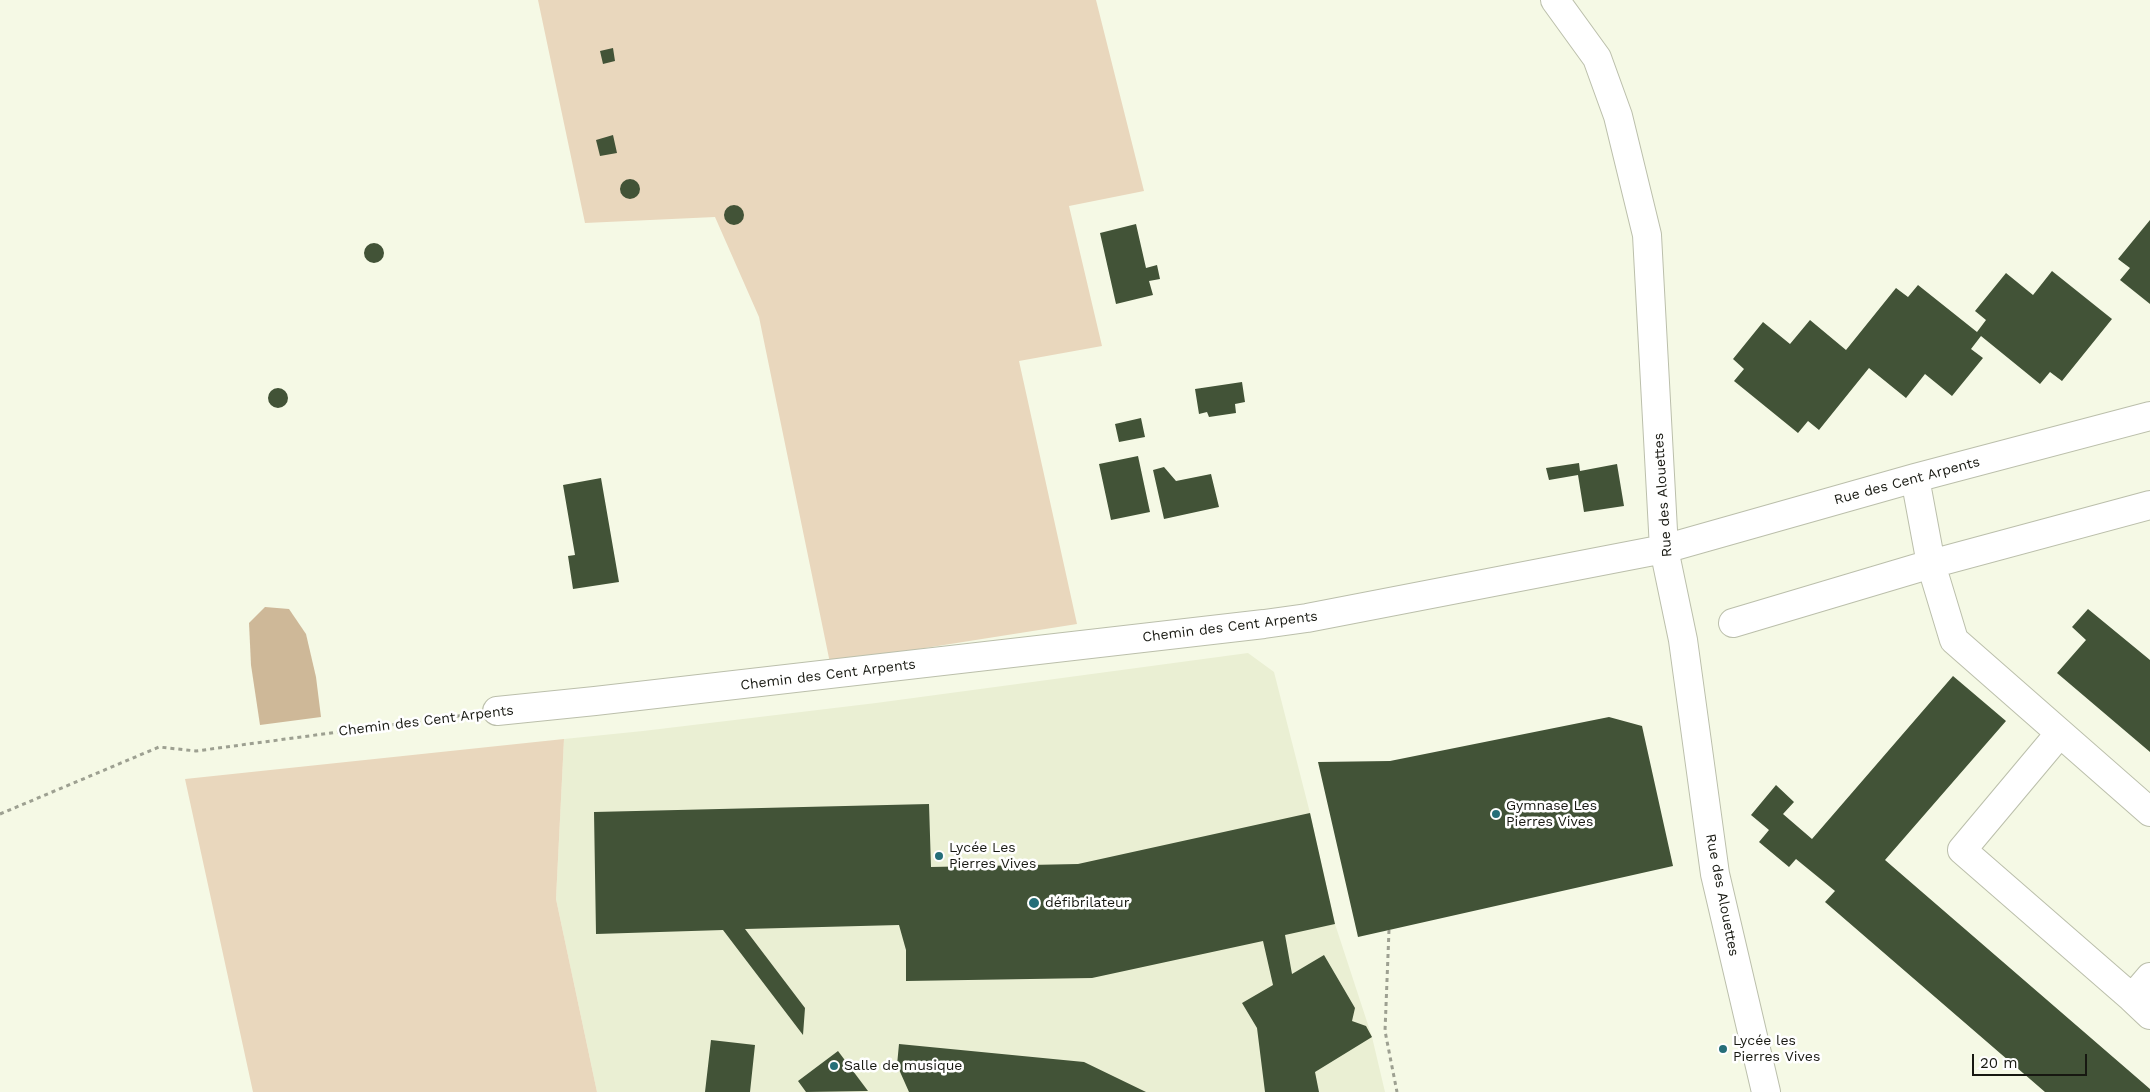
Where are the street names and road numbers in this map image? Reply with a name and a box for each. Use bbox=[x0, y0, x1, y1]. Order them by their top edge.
street label: Rue des Alouettes bbox=[1650, 432, 1676, 558]
street label: Rue des Cent Arpents bbox=[1832, 453, 1982, 509]
street label: Chemin des Cent Arpents bbox=[1141, 608, 1319, 646]
street label: Chemin des Cent Arpents bbox=[739, 656, 917, 694]
street label: Chemin des Cent Arpents bbox=[337, 702, 515, 740]
street label: Rue des Alouettes bbox=[1702, 832, 1742, 958]

